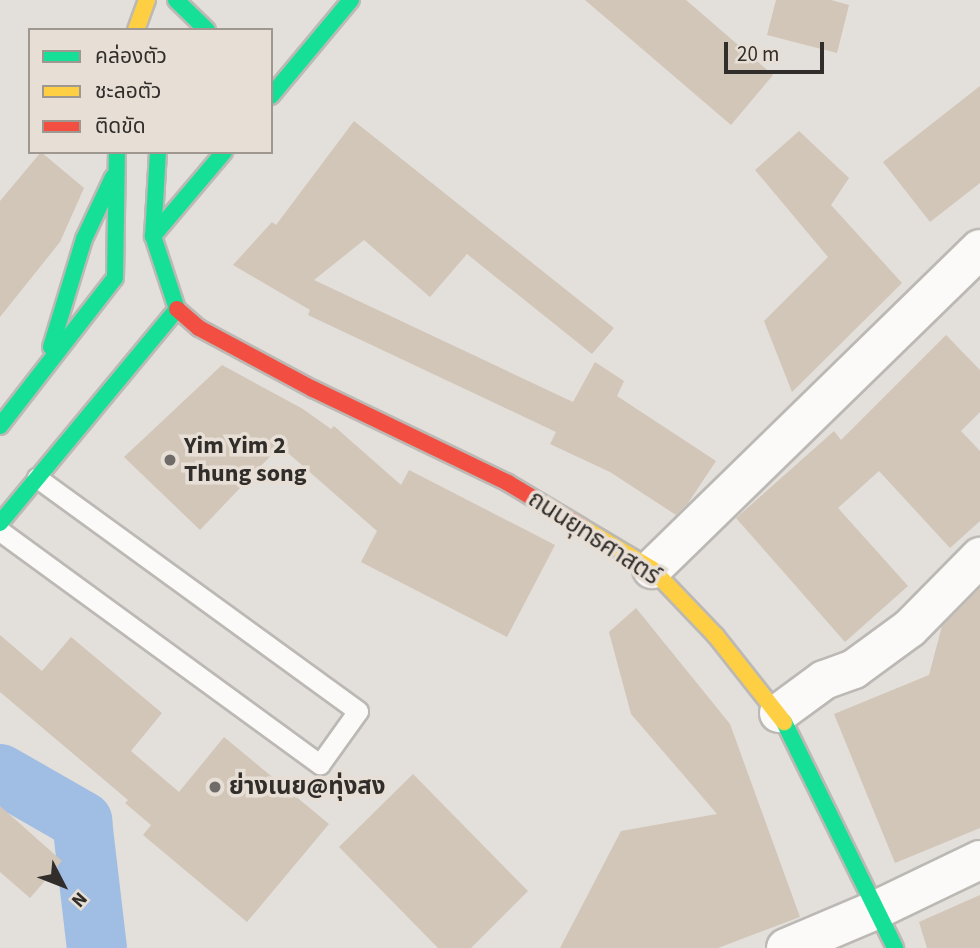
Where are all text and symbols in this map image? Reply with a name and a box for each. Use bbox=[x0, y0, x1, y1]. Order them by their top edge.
legend bbox=[28, 28, 273, 154]
scale bar bbox=[728, 28, 828, 72]
text: 20 m bbox=[737, 39, 779, 69]
text: คล่องตัว bbox=[95, 41, 167, 71]
text: ชะลอตัว bbox=[95, 76, 161, 106]
text: ติดขัด bbox=[95, 111, 146, 141]
place label: Yim Yim 2 Thung song bbox=[184, 432, 307, 488]
marker: Yim Yim 2 Thung song bbox=[162, 452, 178, 468]
street label: ถนนยุทธศาสตร์ bbox=[523, 485, 665, 591]
place label: ย่างเนย@ทุ่งสง bbox=[229, 773, 386, 801]
marker: ย่างเนย@ทุ่งสง bbox=[207, 779, 223, 795]
north arrow bbox=[28, 850, 98, 920]
text: N bbox=[65, 886, 93, 913]

